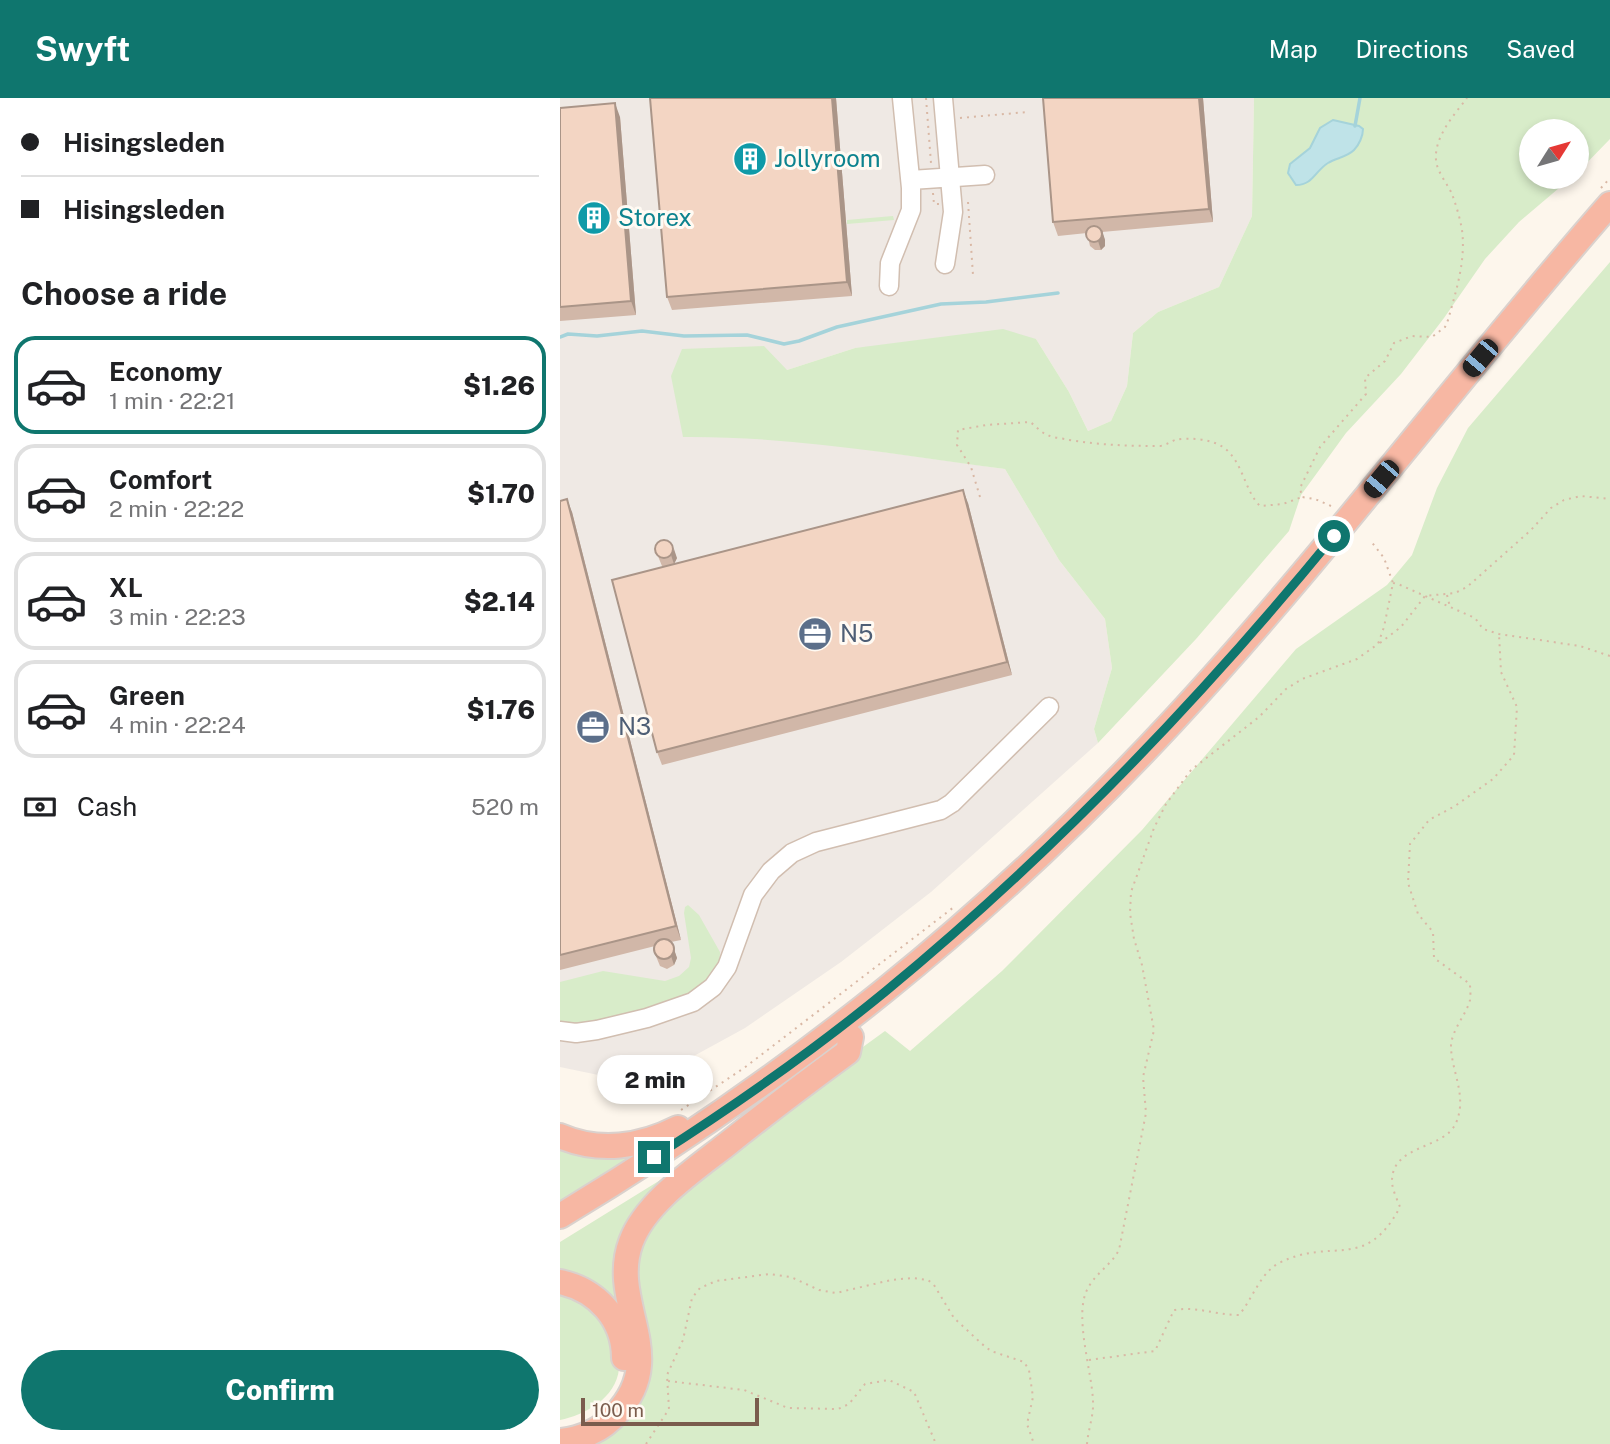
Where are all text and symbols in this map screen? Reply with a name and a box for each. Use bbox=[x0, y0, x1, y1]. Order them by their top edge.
text: Swyft bbox=[35, 30, 130, 68]
text: Map bbox=[1269, 35, 1318, 63]
text: Directions bbox=[1356, 35, 1468, 63]
text: Saved bbox=[1506, 35, 1575, 63]
north arrow bbox=[1519, 119, 1589, 189]
map controls bbox=[1519, 119, 1589, 189]
text: Hisingsleden bbox=[63, 127, 225, 158]
building icon: Jollyroom bbox=[731, 140, 769, 178]
place label: Jollyroom bbox=[774, 144, 881, 172]
text: Hisingsleden bbox=[63, 194, 225, 225]
building icon: Storex bbox=[575, 199, 613, 237]
place label: Storex bbox=[618, 203, 692, 231]
text: Choose a ride bbox=[21, 275, 227, 312]
car bbox=[1459, 335, 1502, 381]
icon: car bbox=[25, 354, 88, 417]
text: Economy bbox=[109, 356, 222, 387]
text: $1.26 bbox=[463, 370, 535, 401]
text: 1 min · 22:21 bbox=[109, 387, 235, 414]
car bbox=[1360, 456, 1403, 502]
icon: car bbox=[25, 462, 88, 525]
text: Comfort bbox=[109, 464, 212, 495]
text: $1.70 bbox=[467, 478, 535, 509]
text: 2 min · 22:22 bbox=[109, 495, 244, 522]
route start bbox=[1318, 520, 1350, 552]
icon: car bbox=[25, 570, 88, 633]
text: XL bbox=[109, 572, 143, 603]
text: $2.14 bbox=[464, 586, 535, 617]
text: 3 min · 22:23 bbox=[109, 603, 246, 630]
office icon: N5 bbox=[796, 615, 834, 653]
place label: N5 bbox=[840, 619, 873, 647]
icon: car bbox=[25, 678, 88, 741]
text: Green bbox=[109, 680, 185, 711]
text: $1.76 bbox=[467, 694, 535, 725]
office icon: N3 bbox=[574, 708, 612, 746]
text: 4 min · 22:24 bbox=[109, 711, 246, 738]
place label: N3 bbox=[618, 712, 651, 740]
icon: cash bbox=[21, 788, 59, 826]
text: Cash bbox=[77, 791, 137, 822]
text: 520 m bbox=[471, 793, 539, 820]
callout: 2 min bbox=[596, 1056, 712, 1104]
text: 2 min bbox=[624, 1066, 686, 1093]
route end bbox=[638, 1141, 670, 1173]
button: Confirm bbox=[21, 1350, 539, 1430]
scale bar bbox=[581, 1395, 760, 1427]
text: 100 m bbox=[592, 1399, 644, 1421]

